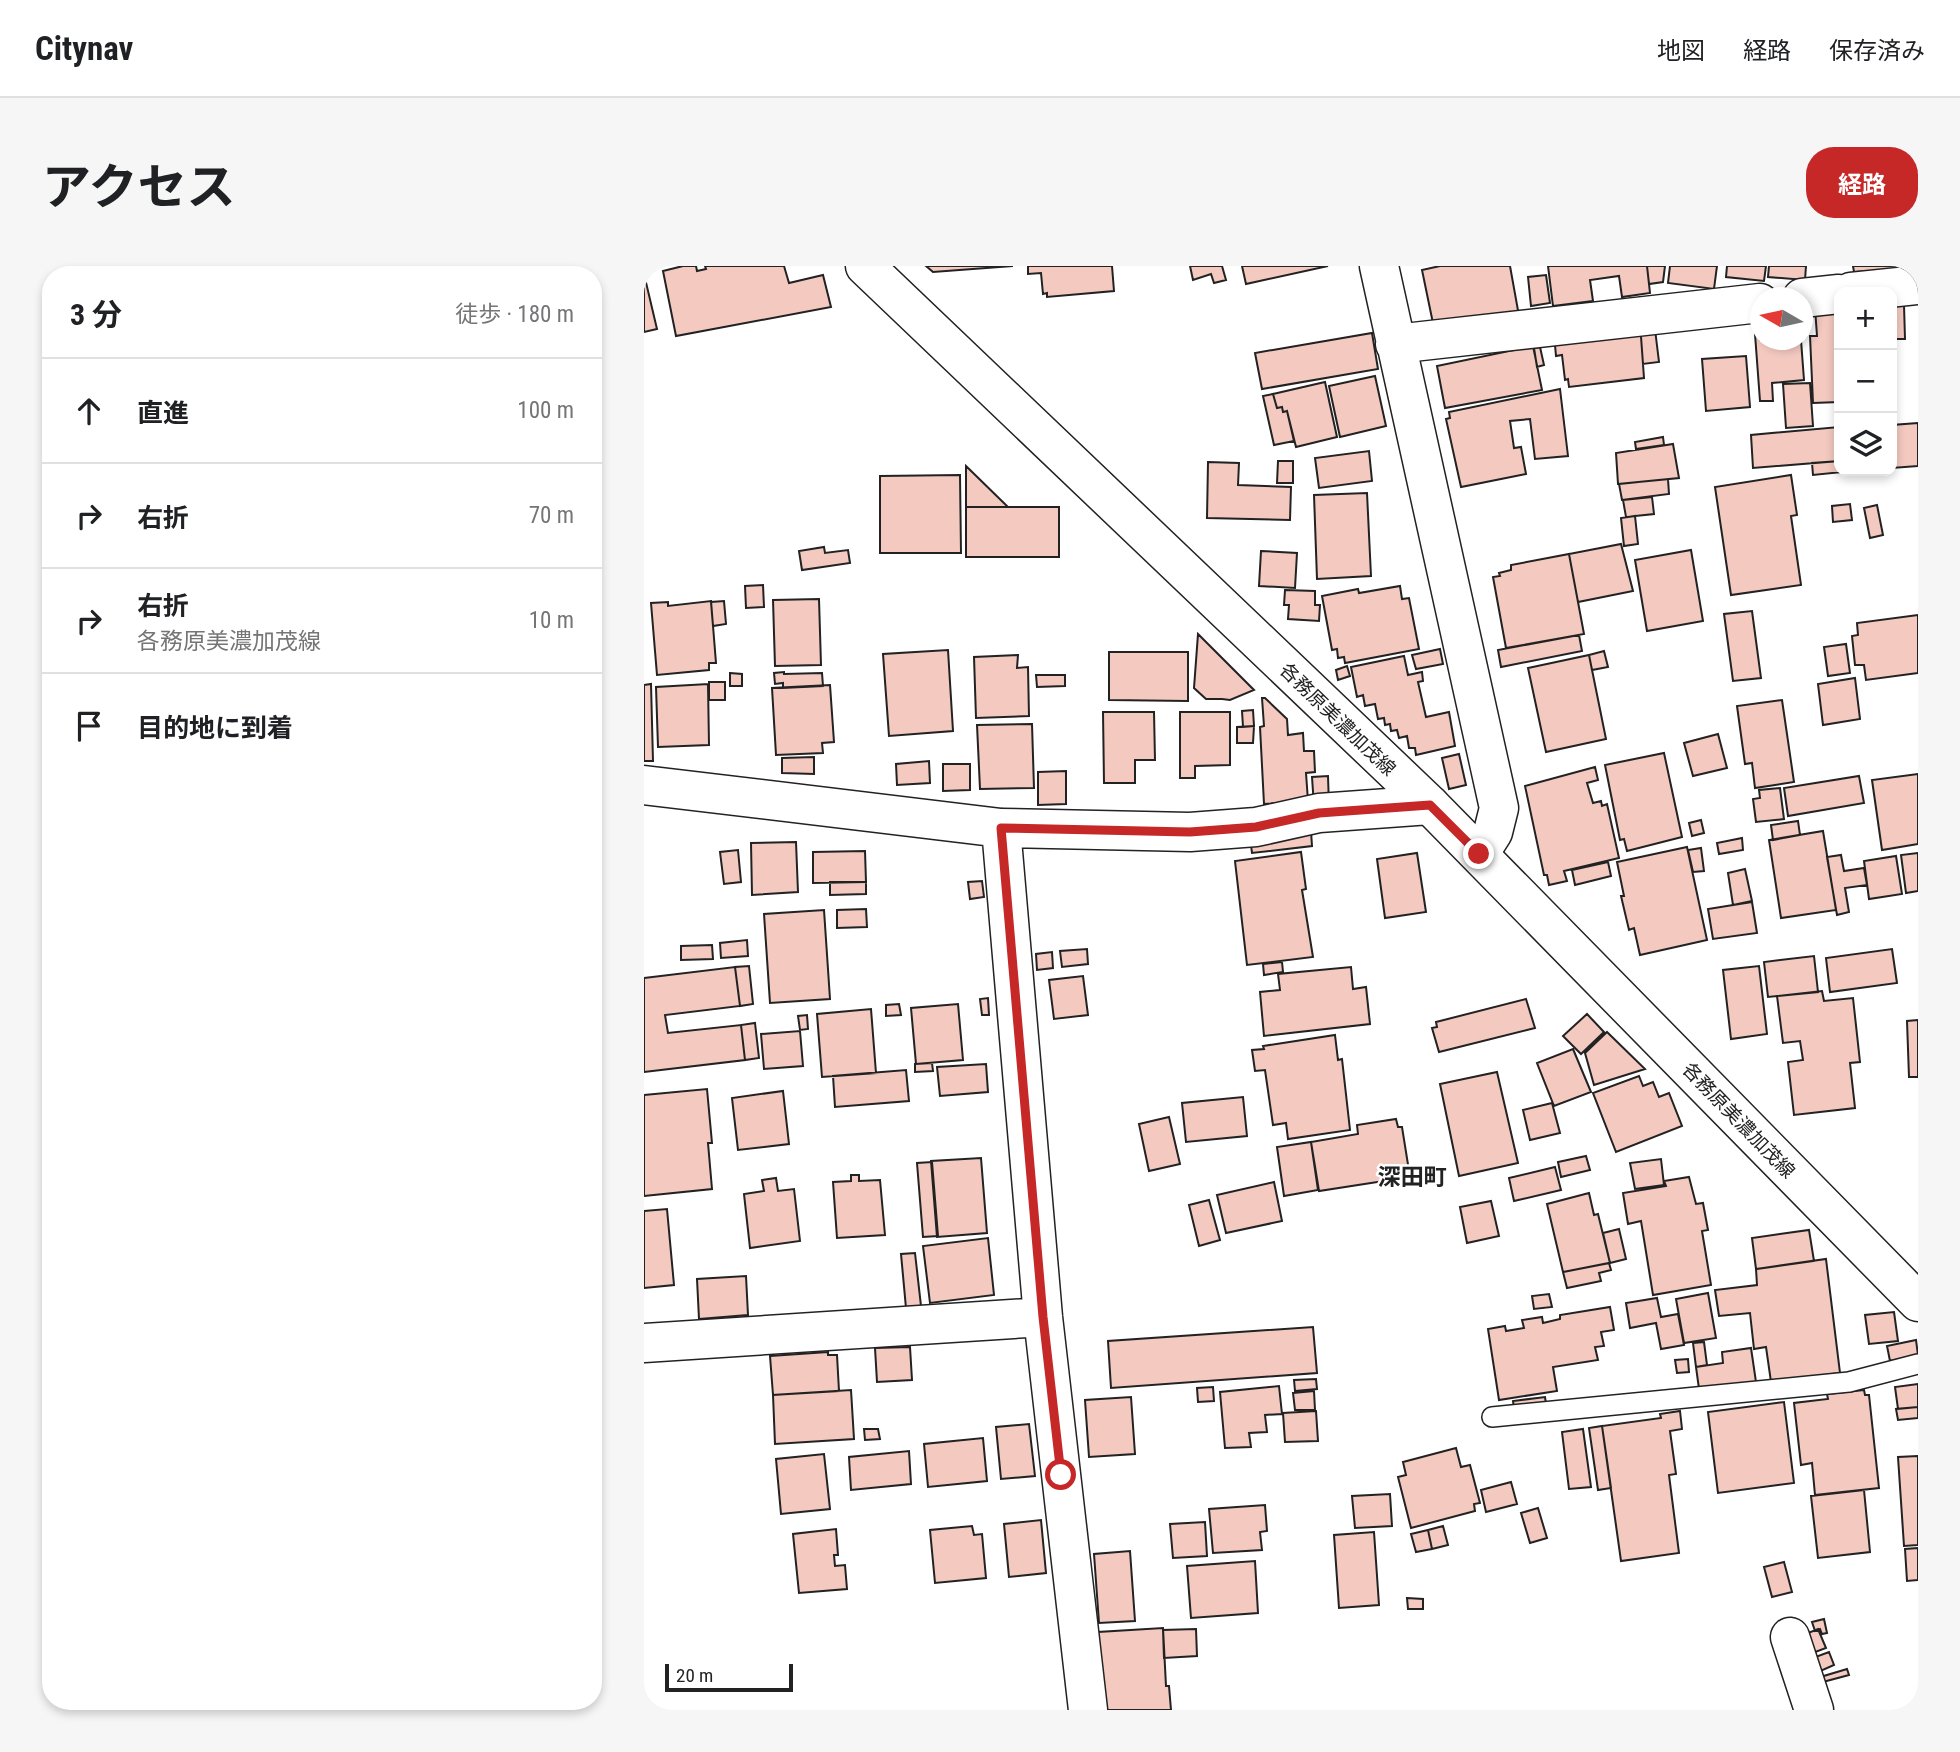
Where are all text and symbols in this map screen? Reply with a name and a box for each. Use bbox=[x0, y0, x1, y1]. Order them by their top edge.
text: Citynav bbox=[35, 29, 133, 68]
text: 地図 bbox=[1657, 37, 1705, 65]
text: 経路 bbox=[1743, 37, 1791, 65]
text: 保存済み bbox=[1829, 37, 1925, 65]
button: 経路 bbox=[1806, 147, 1918, 218]
text: アクセス bbox=[42, 159, 236, 216]
north arrow bbox=[1750, 287, 1813, 350]
map controls bbox=[1834, 287, 1897, 476]
button: + bbox=[1834, 287, 1897, 350]
text: 3 分 bbox=[70, 297, 122, 332]
text: 徒歩 · 180 m bbox=[455, 301, 574, 328]
button: − bbox=[1834, 350, 1897, 413]
icon: ahead bbox=[70, 392, 108, 430]
text: 100 m bbox=[517, 397, 574, 424]
text: 直進 bbox=[137, 398, 189, 428]
button: layers bbox=[1834, 413, 1897, 476]
icon: right bbox=[70, 497, 108, 535]
text: 70 m bbox=[529, 502, 574, 529]
text: 右折 bbox=[137, 503, 189, 533]
text: 右折 bbox=[137, 591, 189, 621]
icon: right bbox=[70, 602, 108, 640]
text: 10 m bbox=[529, 607, 574, 634]
text: 各務原美濃加茂線 bbox=[137, 628, 321, 655]
street label: 各務原美濃加茂線 bbox=[1275, 658, 1400, 780]
icon: arrive bbox=[70, 707, 108, 745]
text: 目的地に到着 bbox=[137, 713, 293, 743]
route end bbox=[1463, 838, 1494, 869]
street label: 各務原美濃加茂線 bbox=[1678, 1058, 1800, 1183]
district label: 深田町 bbox=[1378, 1164, 1447, 1191]
route start bbox=[1045, 1459, 1076, 1490]
scale bar bbox=[665, 1661, 793, 1693]
text: 20 m bbox=[676, 1664, 713, 1687]

